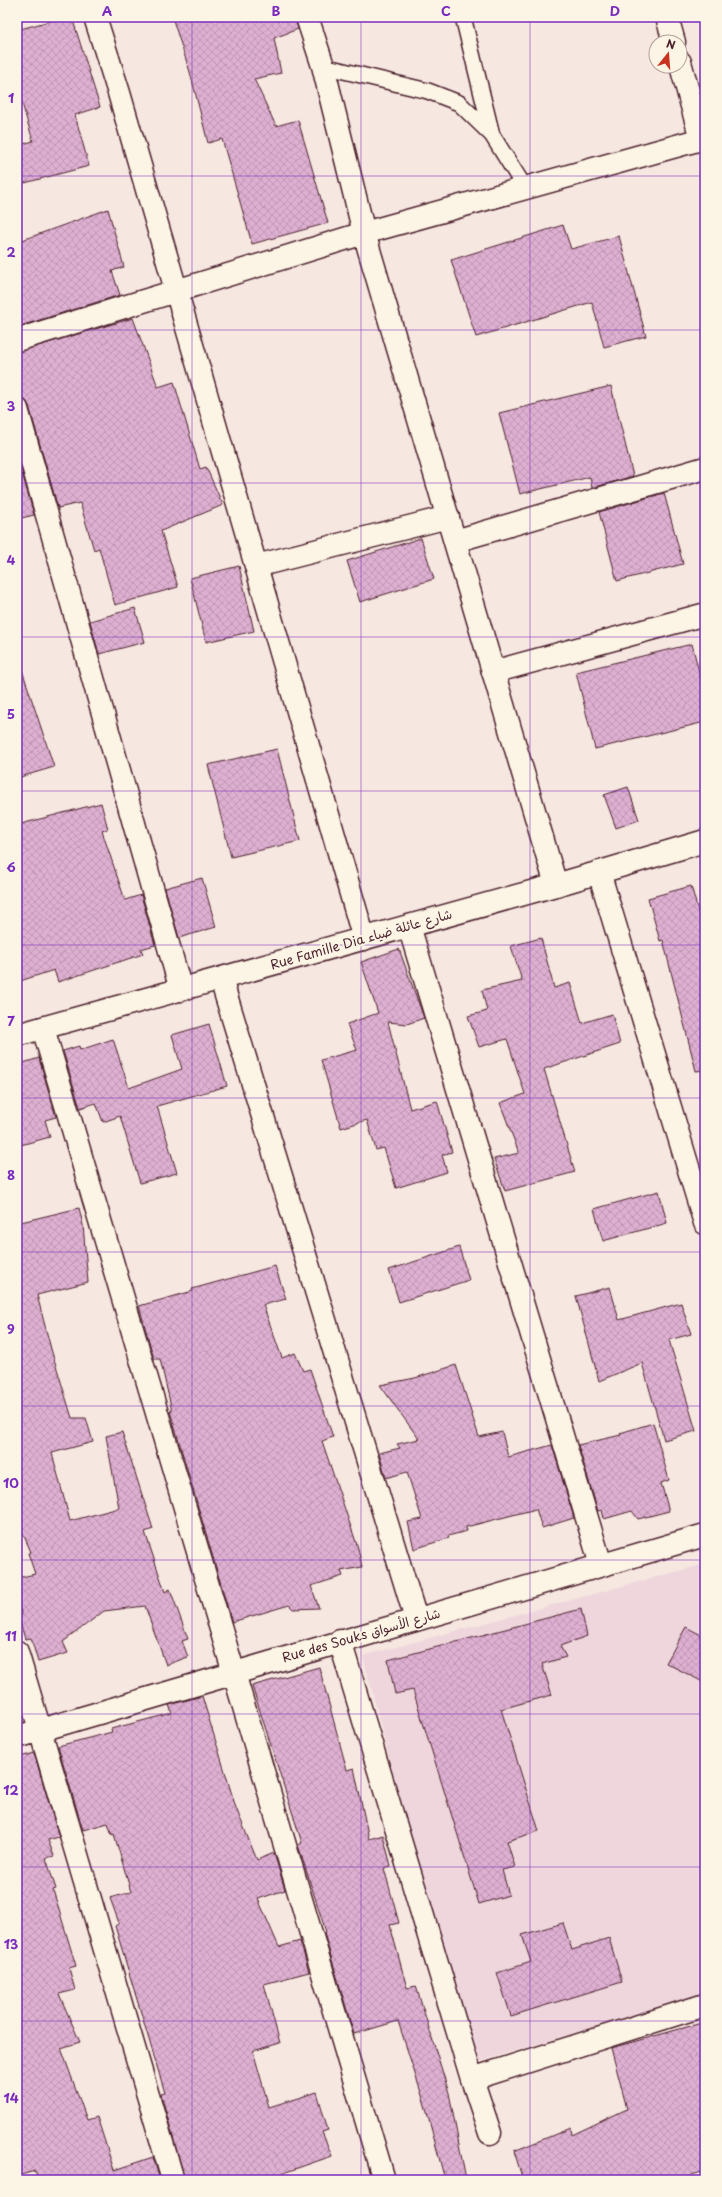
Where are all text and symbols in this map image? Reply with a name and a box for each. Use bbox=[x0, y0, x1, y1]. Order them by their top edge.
text: A bbox=[102, 1, 112, 20]
text: B bbox=[272, 1, 281, 20]
text: C bbox=[441, 1, 451, 20]
text: D bbox=[610, 1, 620, 20]
north arrow bbox=[648, 34, 688, 74]
text: N bbox=[664, 35, 678, 53]
text: 1 bbox=[8, 88, 14, 107]
text: 2 bbox=[6, 242, 16, 261]
text: 3 bbox=[7, 396, 16, 415]
text: 4 bbox=[7, 550, 16, 569]
text: 5 bbox=[7, 704, 15, 723]
text: 6 bbox=[6, 857, 16, 876]
street label: Rue Famille Dia شارع عائلة ضياء bbox=[268, 903, 454, 975]
text: 7 bbox=[7, 1011, 15, 1030]
text: 8 bbox=[7, 1165, 15, 1184]
text: 9 bbox=[7, 1319, 15, 1338]
text: 10 bbox=[3, 1473, 19, 1492]
street label: Rue des Souks شارع الأسواق bbox=[280, 1603, 442, 1667]
text: 11 bbox=[5, 1626, 17, 1645]
text: 12 bbox=[3, 1780, 19, 1799]
text: 13 bbox=[4, 1934, 19, 1953]
text: 14 bbox=[3, 2088, 19, 2107]

